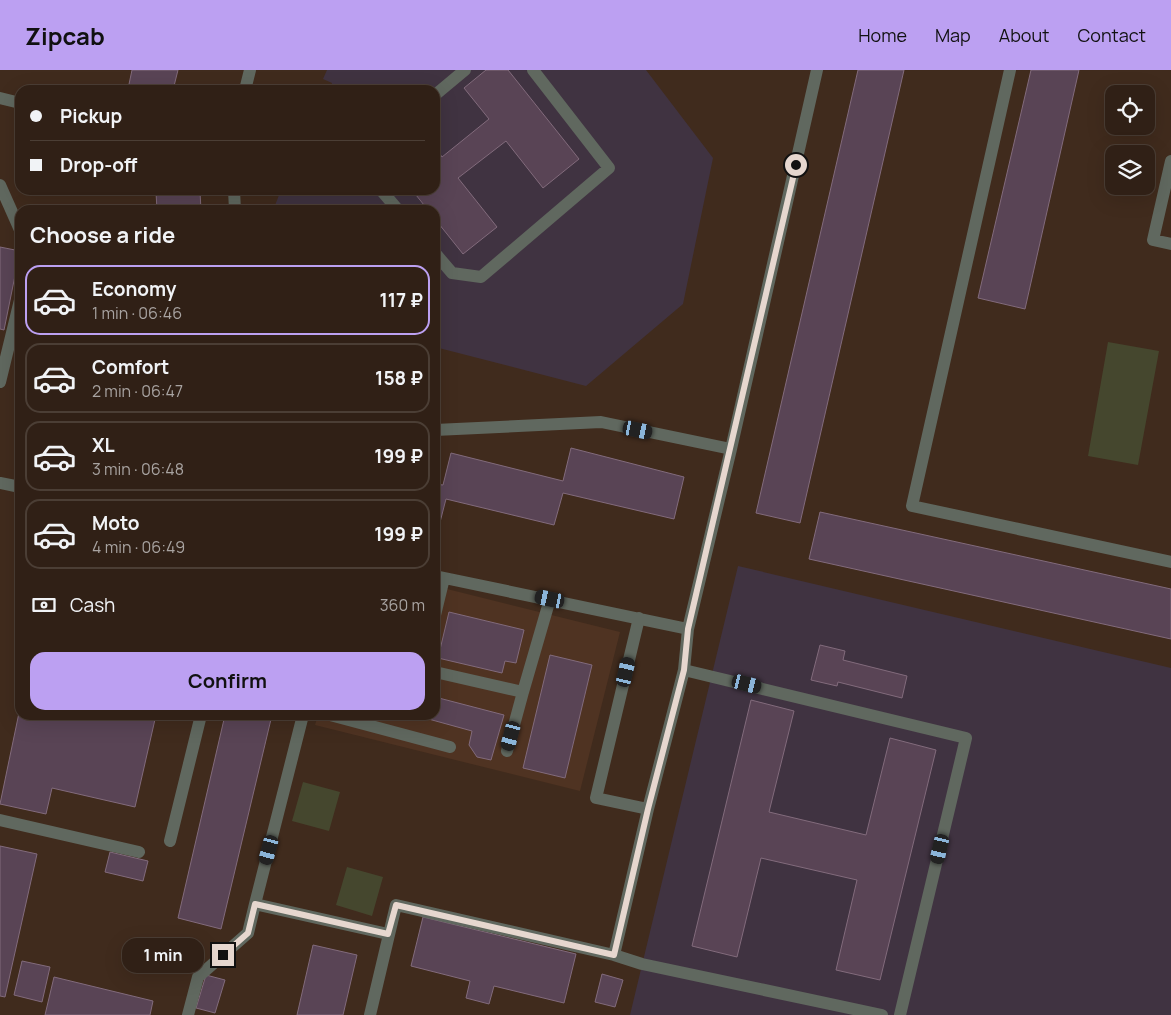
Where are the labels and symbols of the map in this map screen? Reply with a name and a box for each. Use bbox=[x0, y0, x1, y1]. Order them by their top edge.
route start bbox=[785, 154, 807, 176]
car bbox=[621, 420, 654, 440]
car bbox=[533, 589, 566, 609]
car bbox=[615, 656, 636, 688]
car bbox=[730, 673, 763, 695]
car bbox=[499, 720, 522, 752]
car bbox=[929, 833, 950, 865]
car bbox=[257, 834, 280, 866]
callout: 1 min bbox=[123, 938, 206, 972]
route end bbox=[212, 944, 234, 966]

